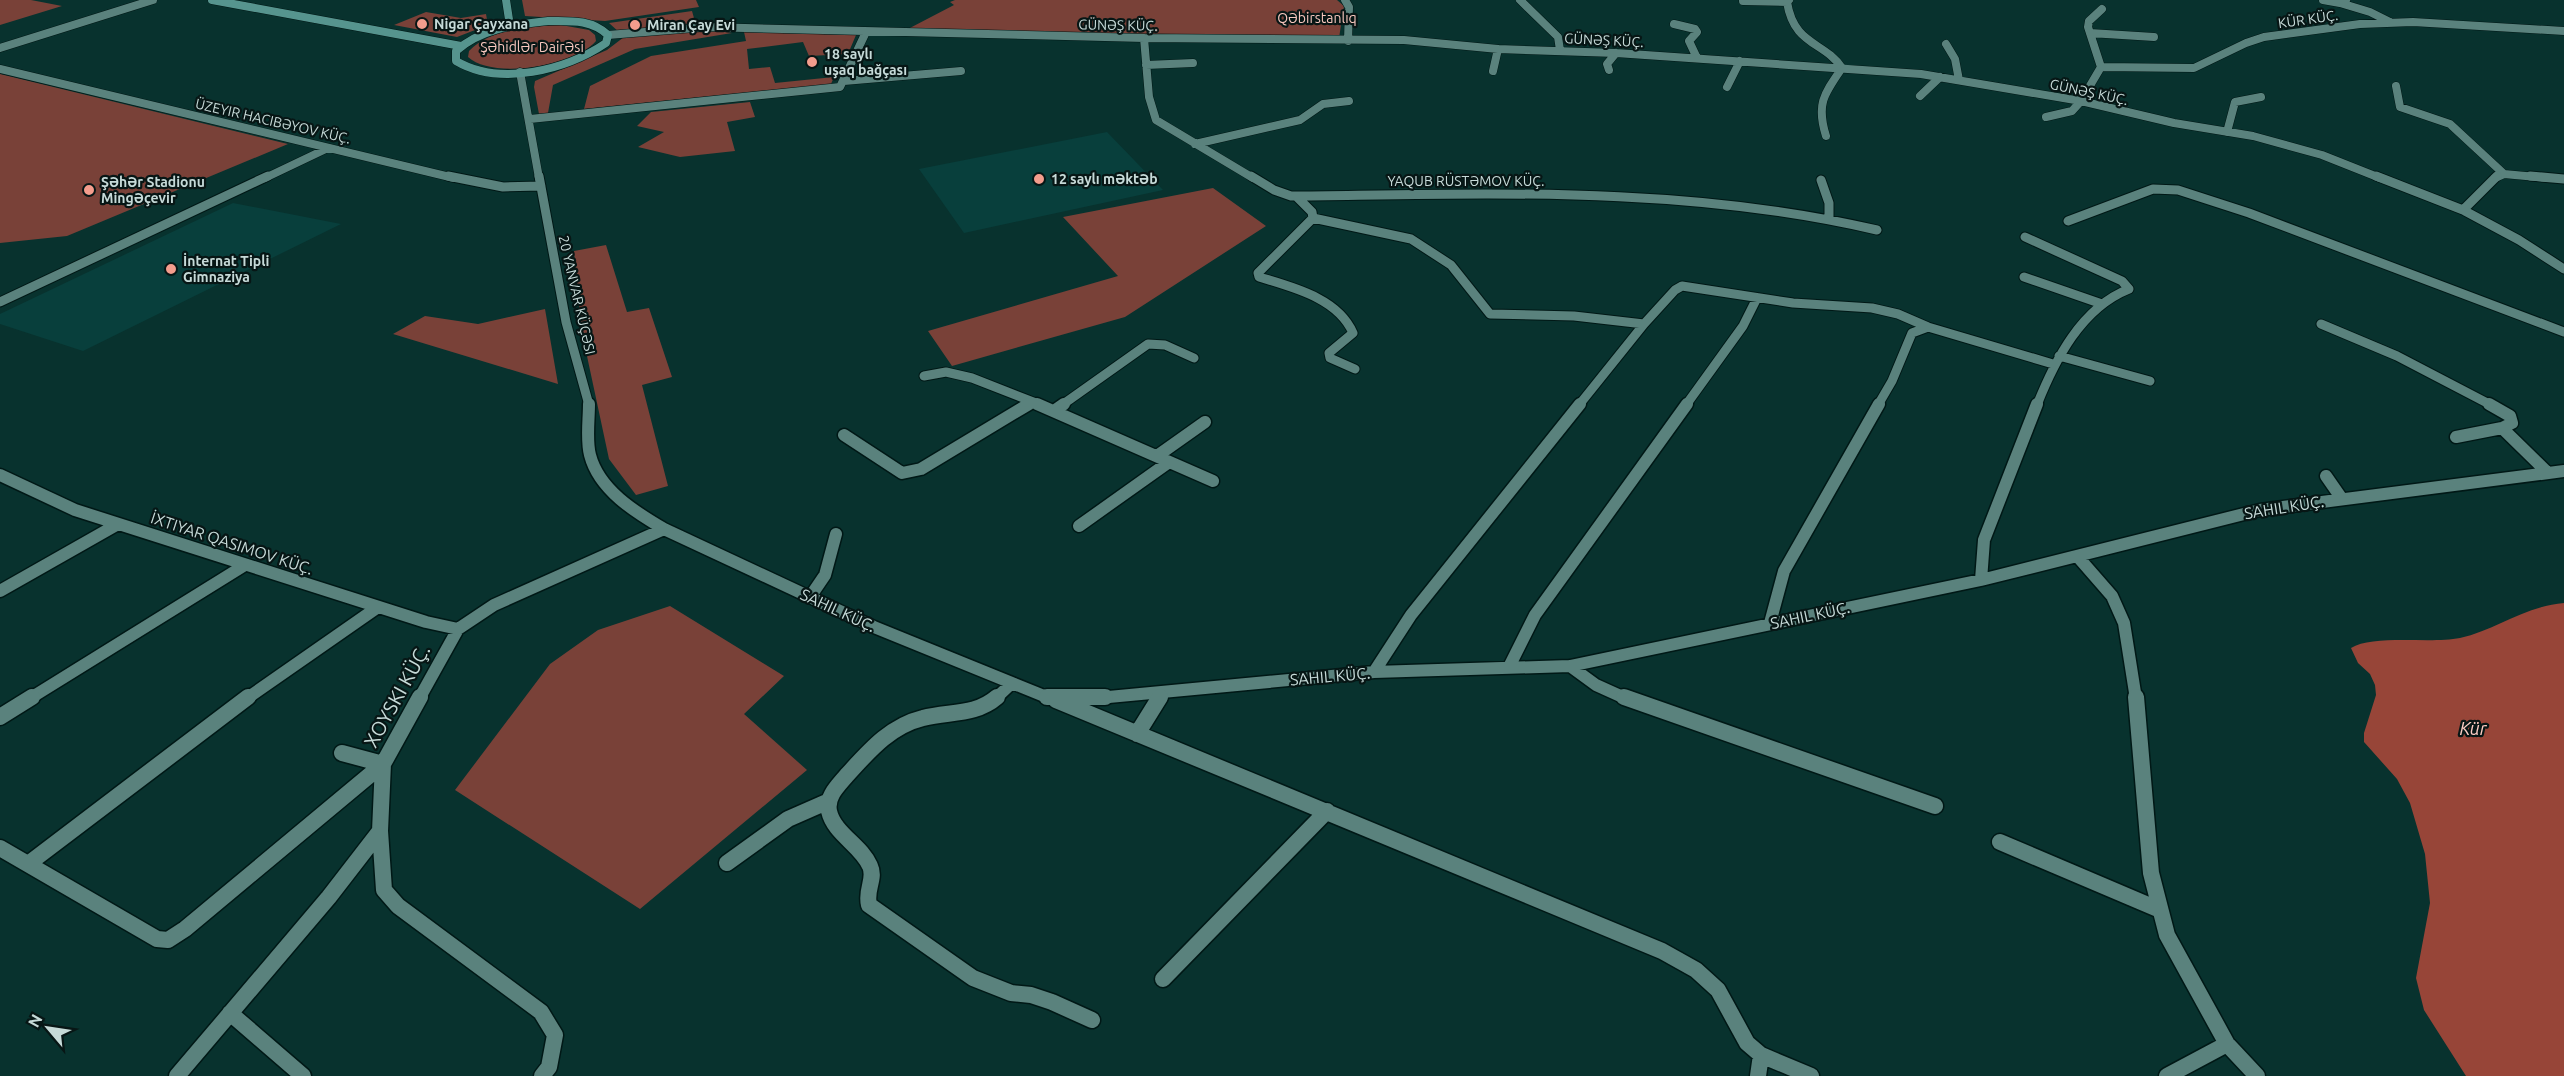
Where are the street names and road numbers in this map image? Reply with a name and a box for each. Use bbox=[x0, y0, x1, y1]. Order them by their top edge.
street label: KÜR KÜÇ. bbox=[2277, 6, 2339, 31]
street label: GÜNƏŞ KÜÇ. bbox=[1078, 15, 1158, 34]
street label: GÜNƏŞ KÜÇ. bbox=[1564, 29, 1644, 50]
street label: GÜNƏŞ KÜÇ. bbox=[2048, 75, 2130, 108]
street label: ÜZEYIR HACIBƏYOV KÜÇ. bbox=[194, 94, 352, 147]
street label: YAQUB RÜSTƏMOV KÜÇ. bbox=[1387, 172, 1545, 189]
street label: 20 YANVAR KÜÇƏSI bbox=[556, 234, 599, 356]
street label: SAHIL KÜÇ. bbox=[2243, 492, 2325, 522]
street label: İXTIYAR QASIMOV KÜÇ. bbox=[149, 508, 315, 578]
street label: SAHIL KÜÇ. bbox=[798, 585, 878, 635]
street label: SAHIL KÜÇ. bbox=[1769, 598, 1851, 632]
street label: XOYSKI KÜÇ. bbox=[359, 640, 434, 751]
street label: SAHIL KÜÇ. bbox=[1289, 664, 1371, 688]

